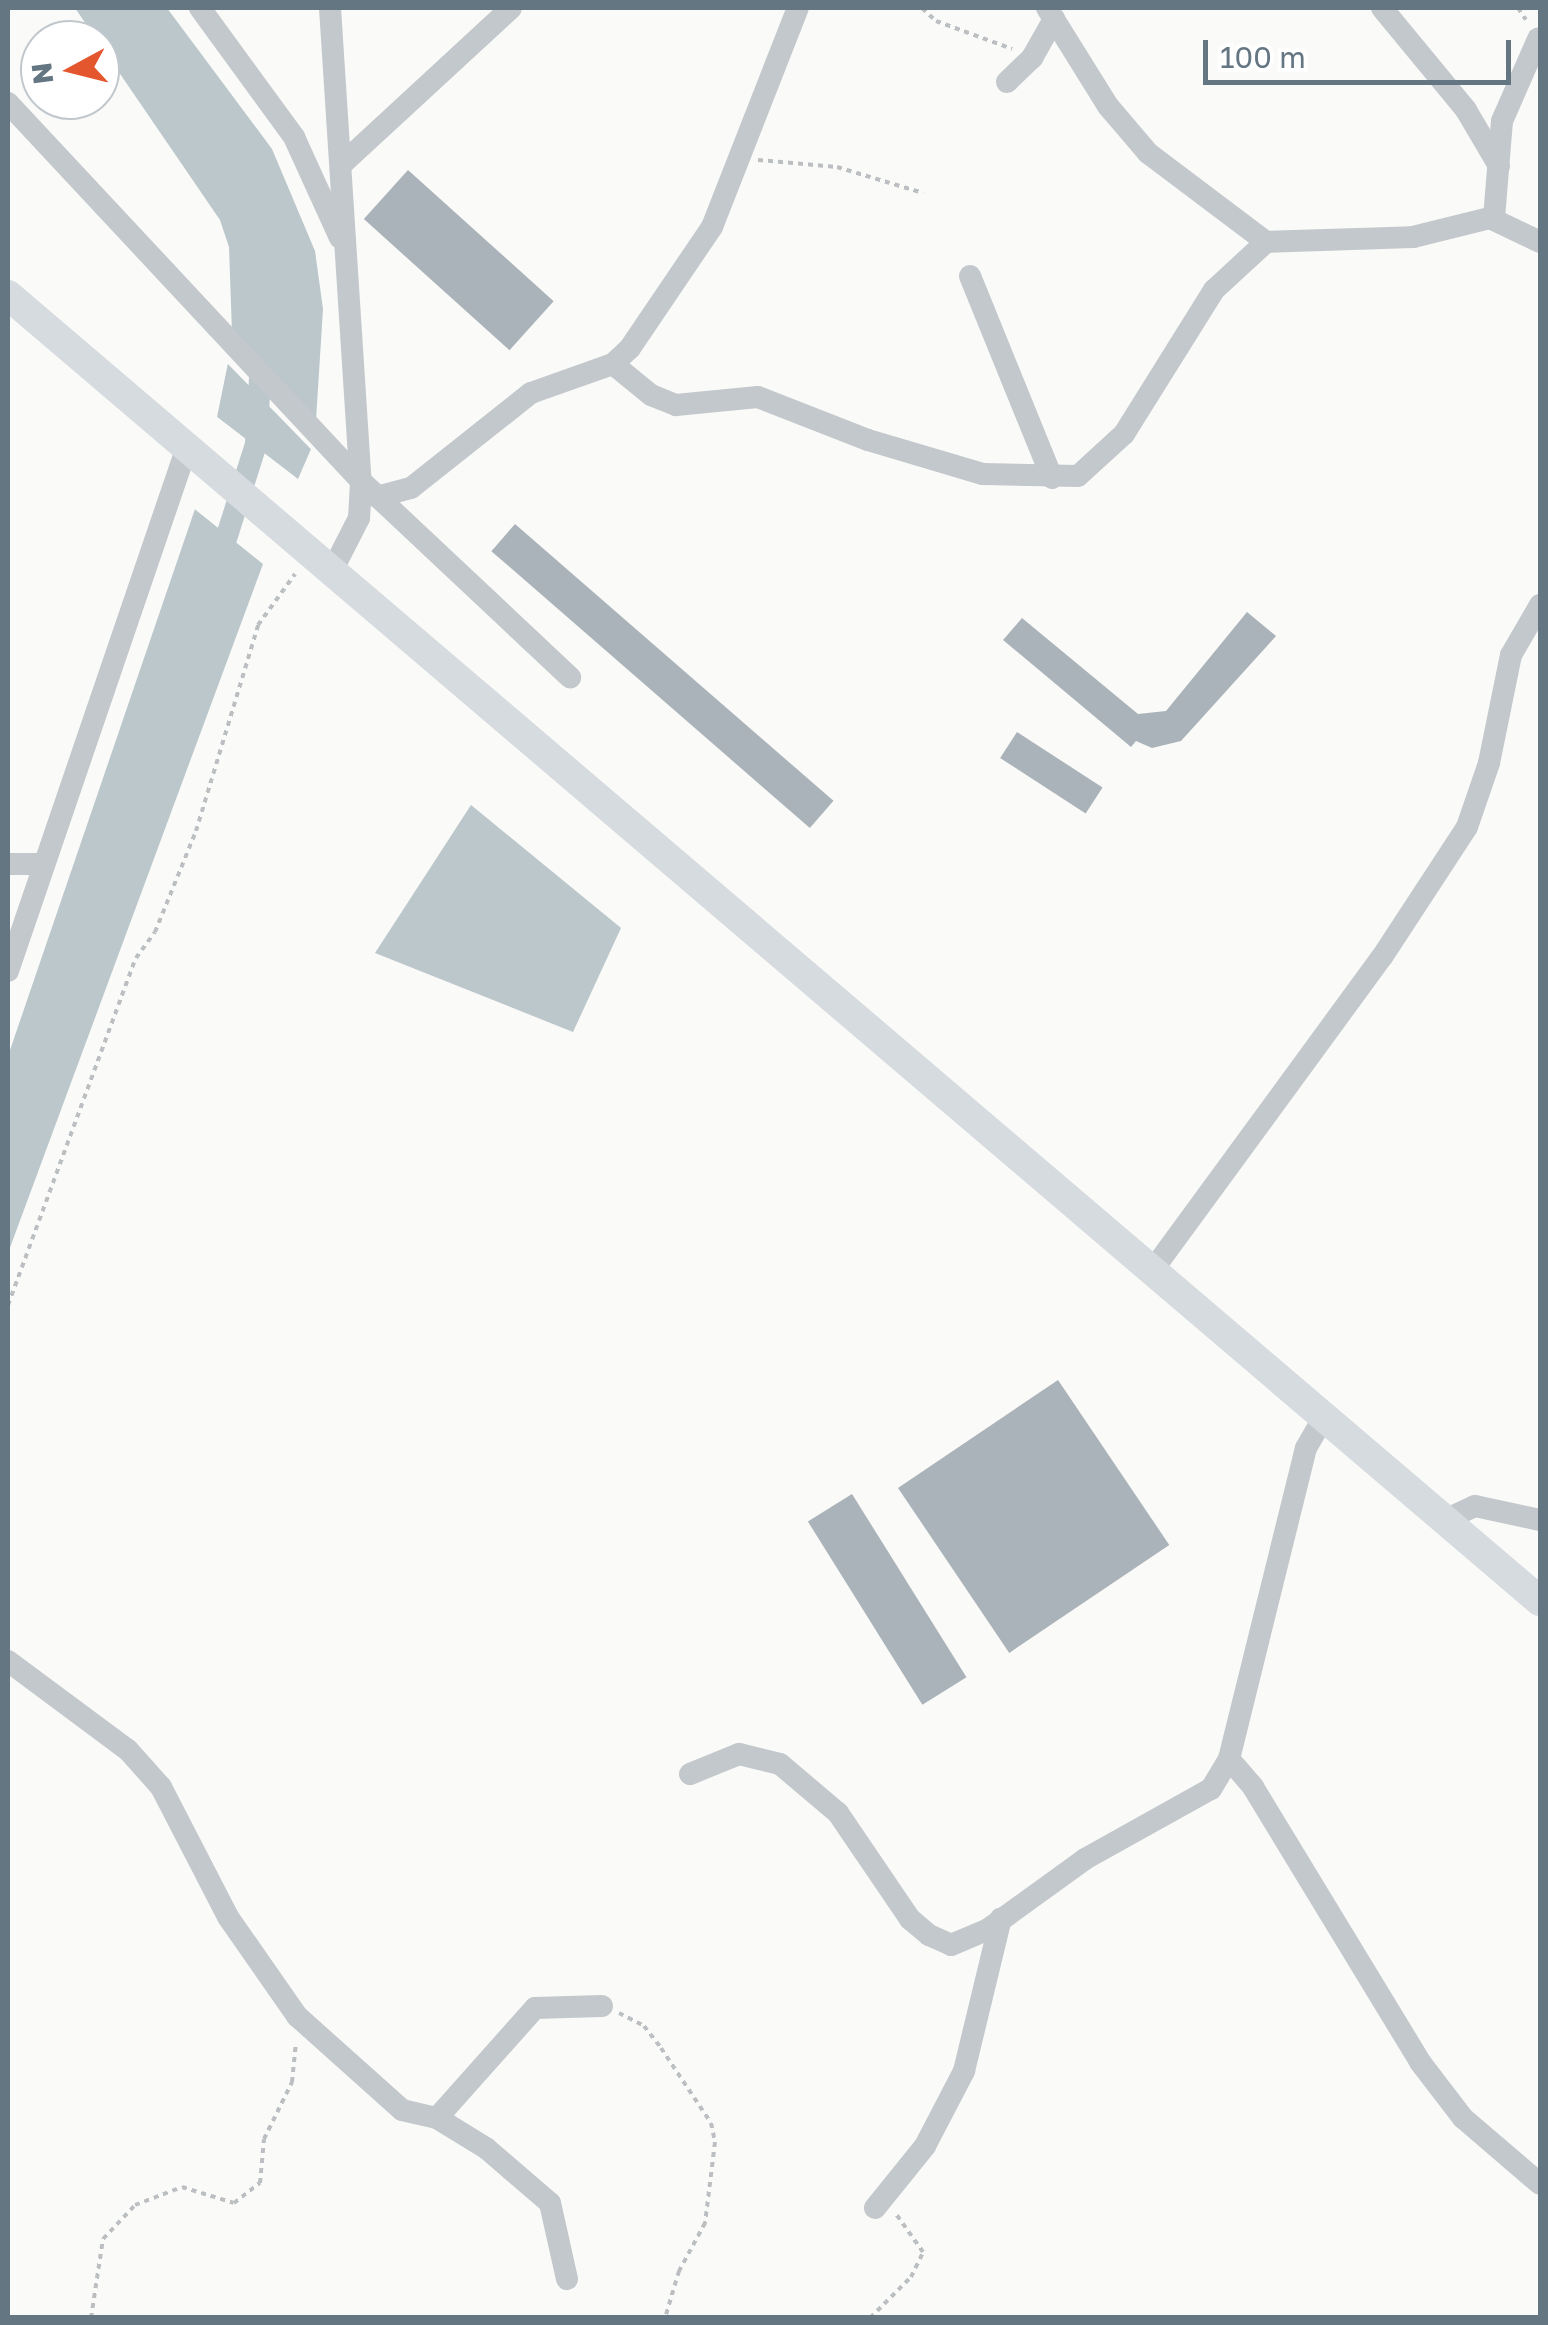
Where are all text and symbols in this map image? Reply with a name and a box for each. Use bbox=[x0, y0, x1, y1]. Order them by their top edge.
north arrow bbox=[20, 20, 120, 120]
scale bar bbox=[1208, 20, 1516, 82]
text: 100 m bbox=[1220, 39, 1306, 75]
text: N bbox=[24, 61, 59, 86]

